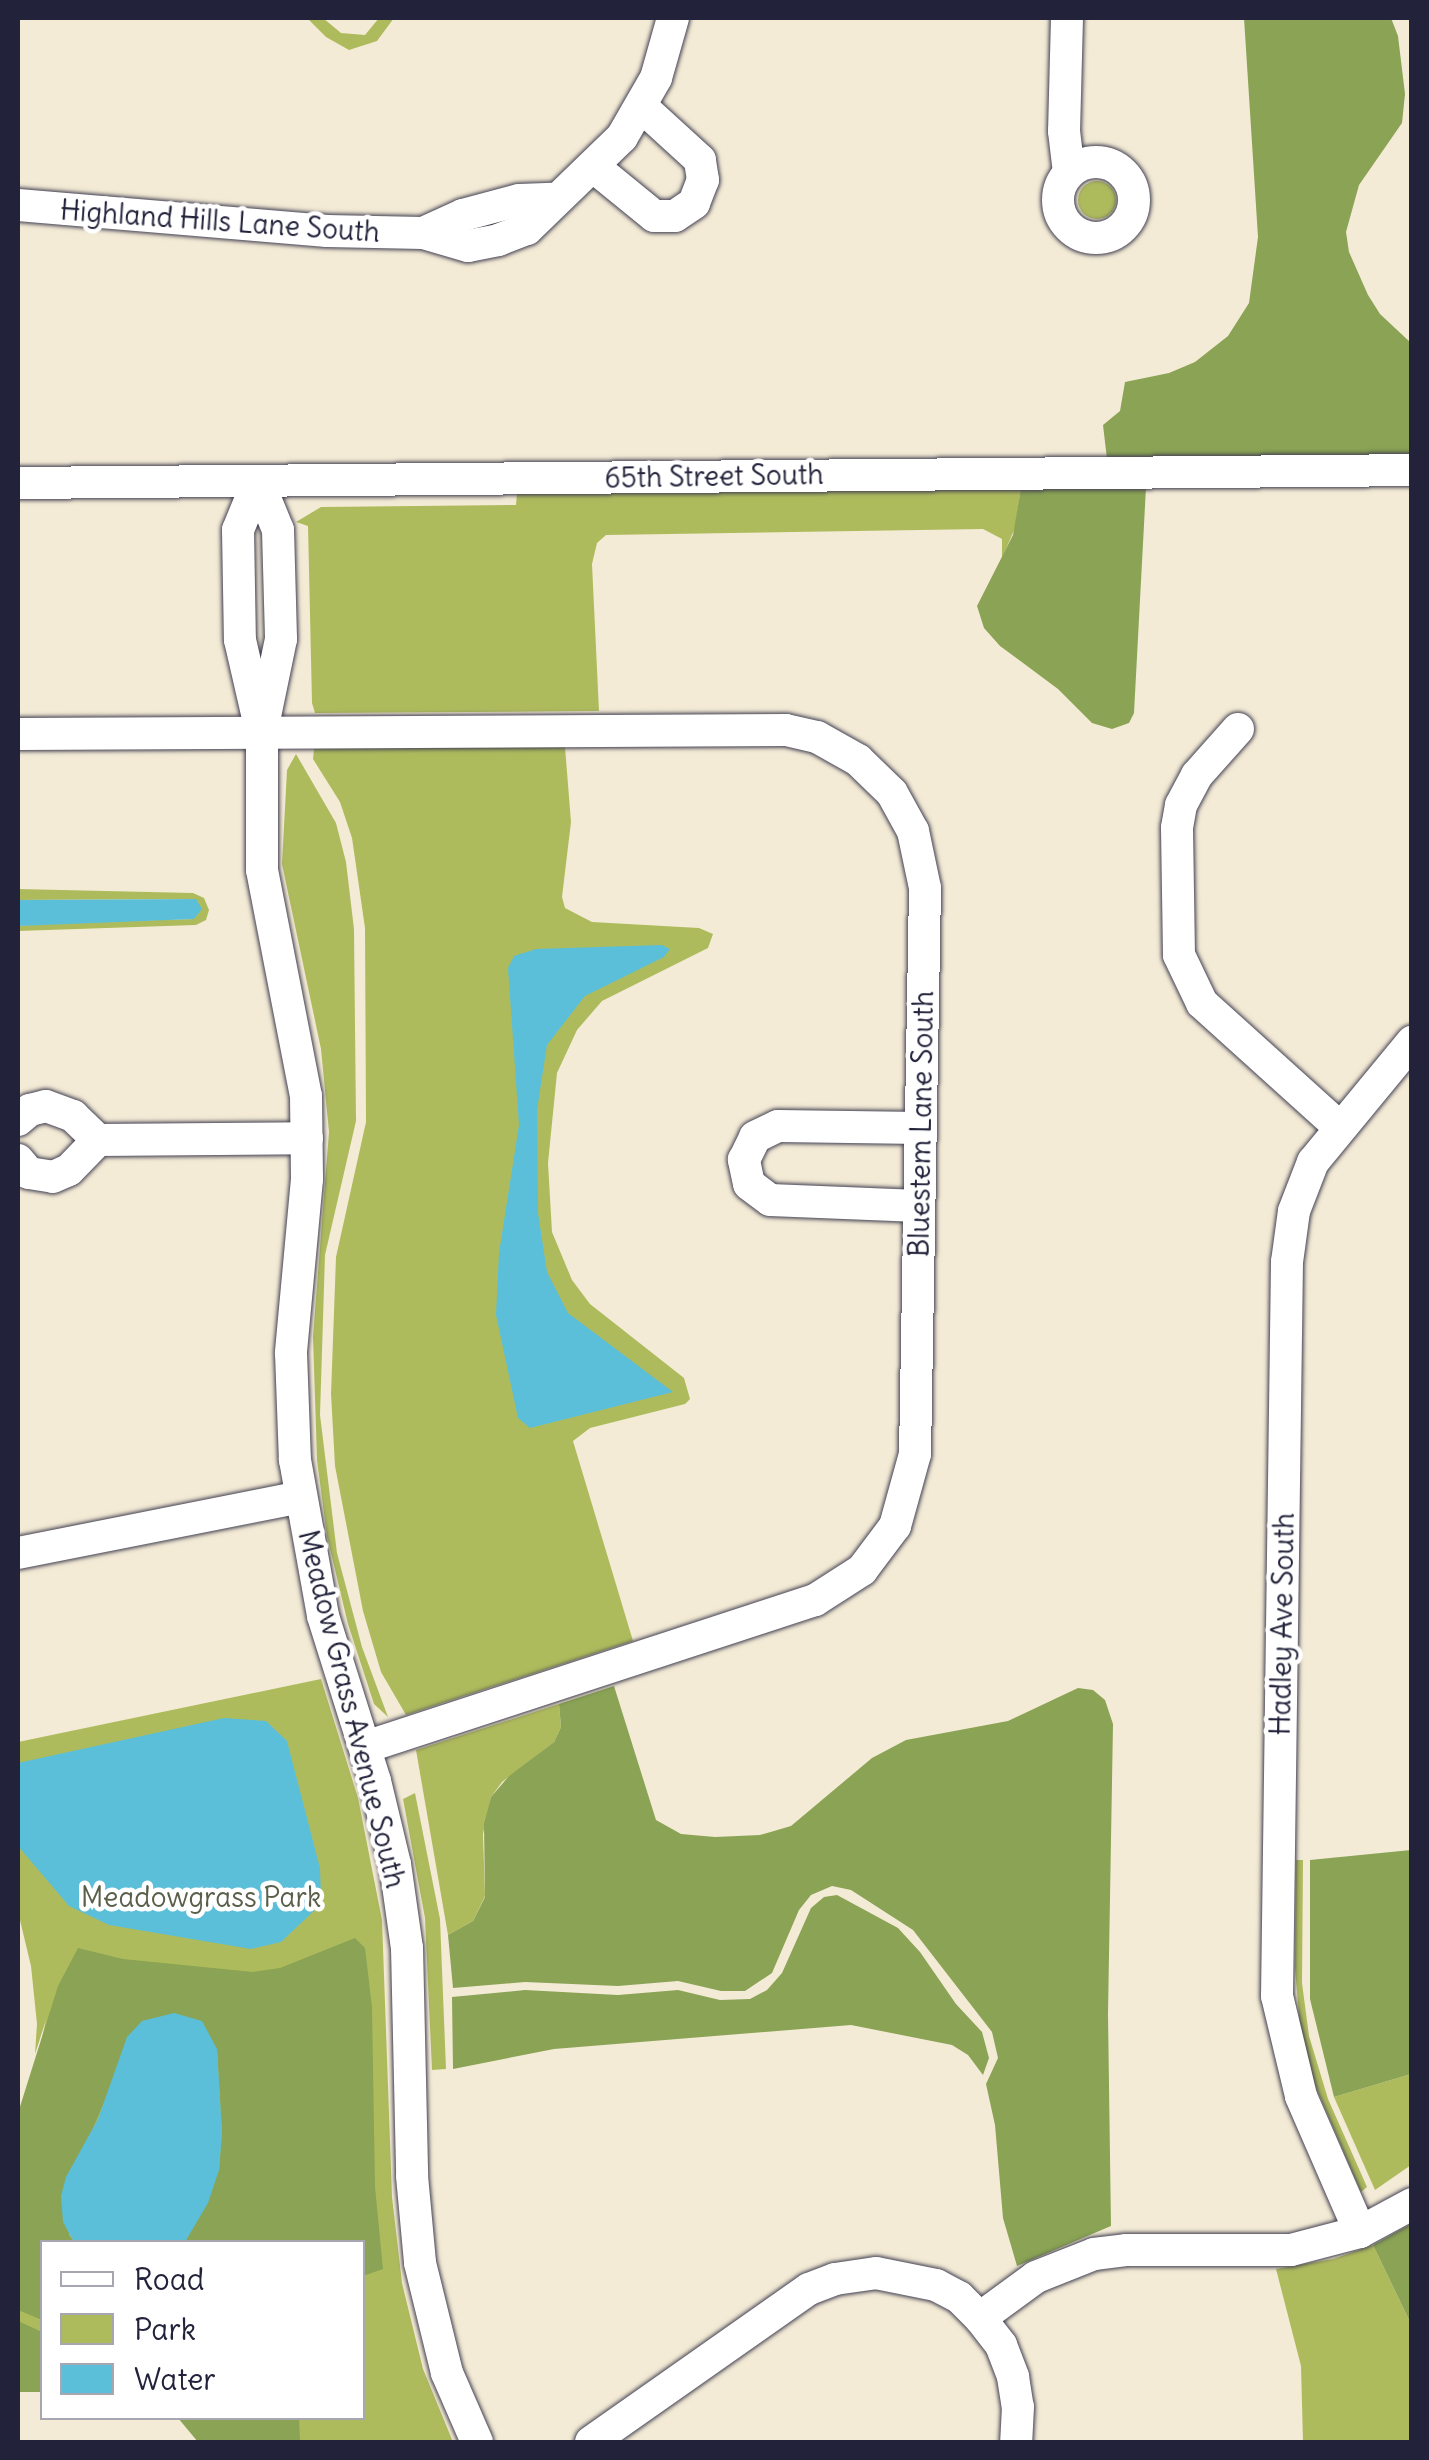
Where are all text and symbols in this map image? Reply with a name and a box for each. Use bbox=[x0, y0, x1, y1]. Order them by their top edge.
street label: Highland Hills Lane South bbox=[59, 193, 381, 249]
street label: 65th Street South bbox=[604, 457, 824, 495]
street label: Bluestem Lane South bbox=[902, 991, 940, 1257]
street label: Hadley Ave South bbox=[1263, 1512, 1301, 1736]
street label: Meadow Grass Avenue South bbox=[291, 1527, 413, 1891]
park label: Meadowgrass Park bbox=[81, 1880, 321, 1914]
legend bbox=[40, 2240, 365, 2420]
text: Road bbox=[134, 2260, 204, 2298]
text: Park bbox=[134, 2310, 196, 2348]
text: Water bbox=[134, 2360, 216, 2398]

